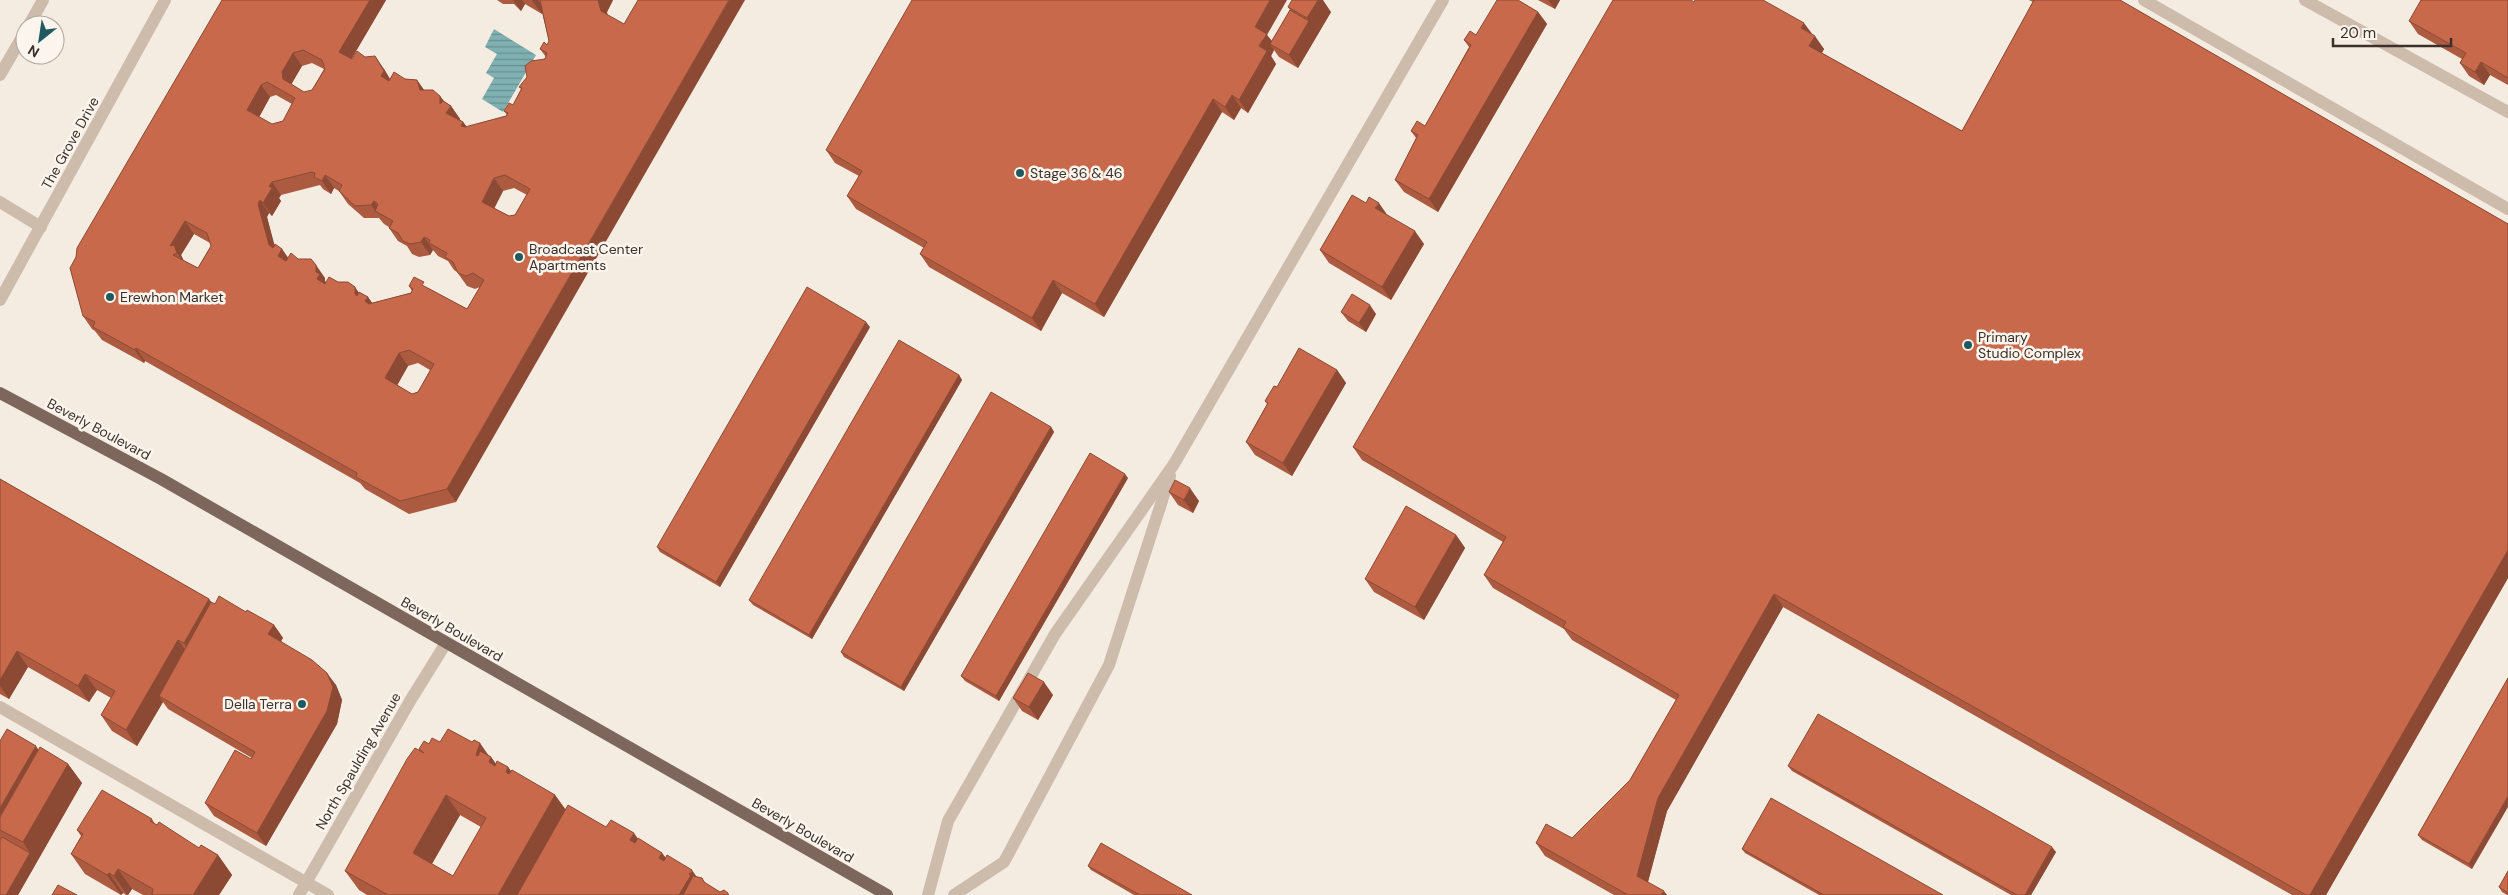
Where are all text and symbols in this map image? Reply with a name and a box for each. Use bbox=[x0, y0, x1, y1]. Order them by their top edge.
north arrow bbox=[15, 15, 65, 65]
scale bar bbox=[2333, 15, 2450, 47]
text: 20 m bbox=[2340, 23, 2376, 43]
text: N bbox=[25, 41, 42, 62]
street label: The Grove Drive bbox=[37, 94, 103, 192]
place label: Stage 36 & 46 bbox=[1030, 164, 1123, 182]
marker: Stage 36 & 46 bbox=[1014, 167, 1026, 179]
place label: Broadcast Center Apartments bbox=[529, 240, 643, 274]
marker: Broadcast Center Apartments bbox=[513, 251, 525, 263]
place label: Erewhon Market bbox=[120, 288, 224, 306]
marker: Erewhon Market bbox=[104, 291, 116, 303]
place label: Primary Studio Complex bbox=[1978, 328, 2081, 362]
marker: Primary Studio Complex bbox=[1962, 339, 1974, 351]
street label: Beverly Boulevard bbox=[44, 394, 154, 464]
street label: Beverly Boulevard bbox=[398, 593, 506, 665]
street label: North Spaulding Avenue bbox=[311, 689, 405, 833]
place label: Della Terra bbox=[224, 695, 292, 713]
marker: Della Terra bbox=[296, 698, 308, 710]
street label: Beverly Boulevard bbox=[749, 794, 857, 866]

